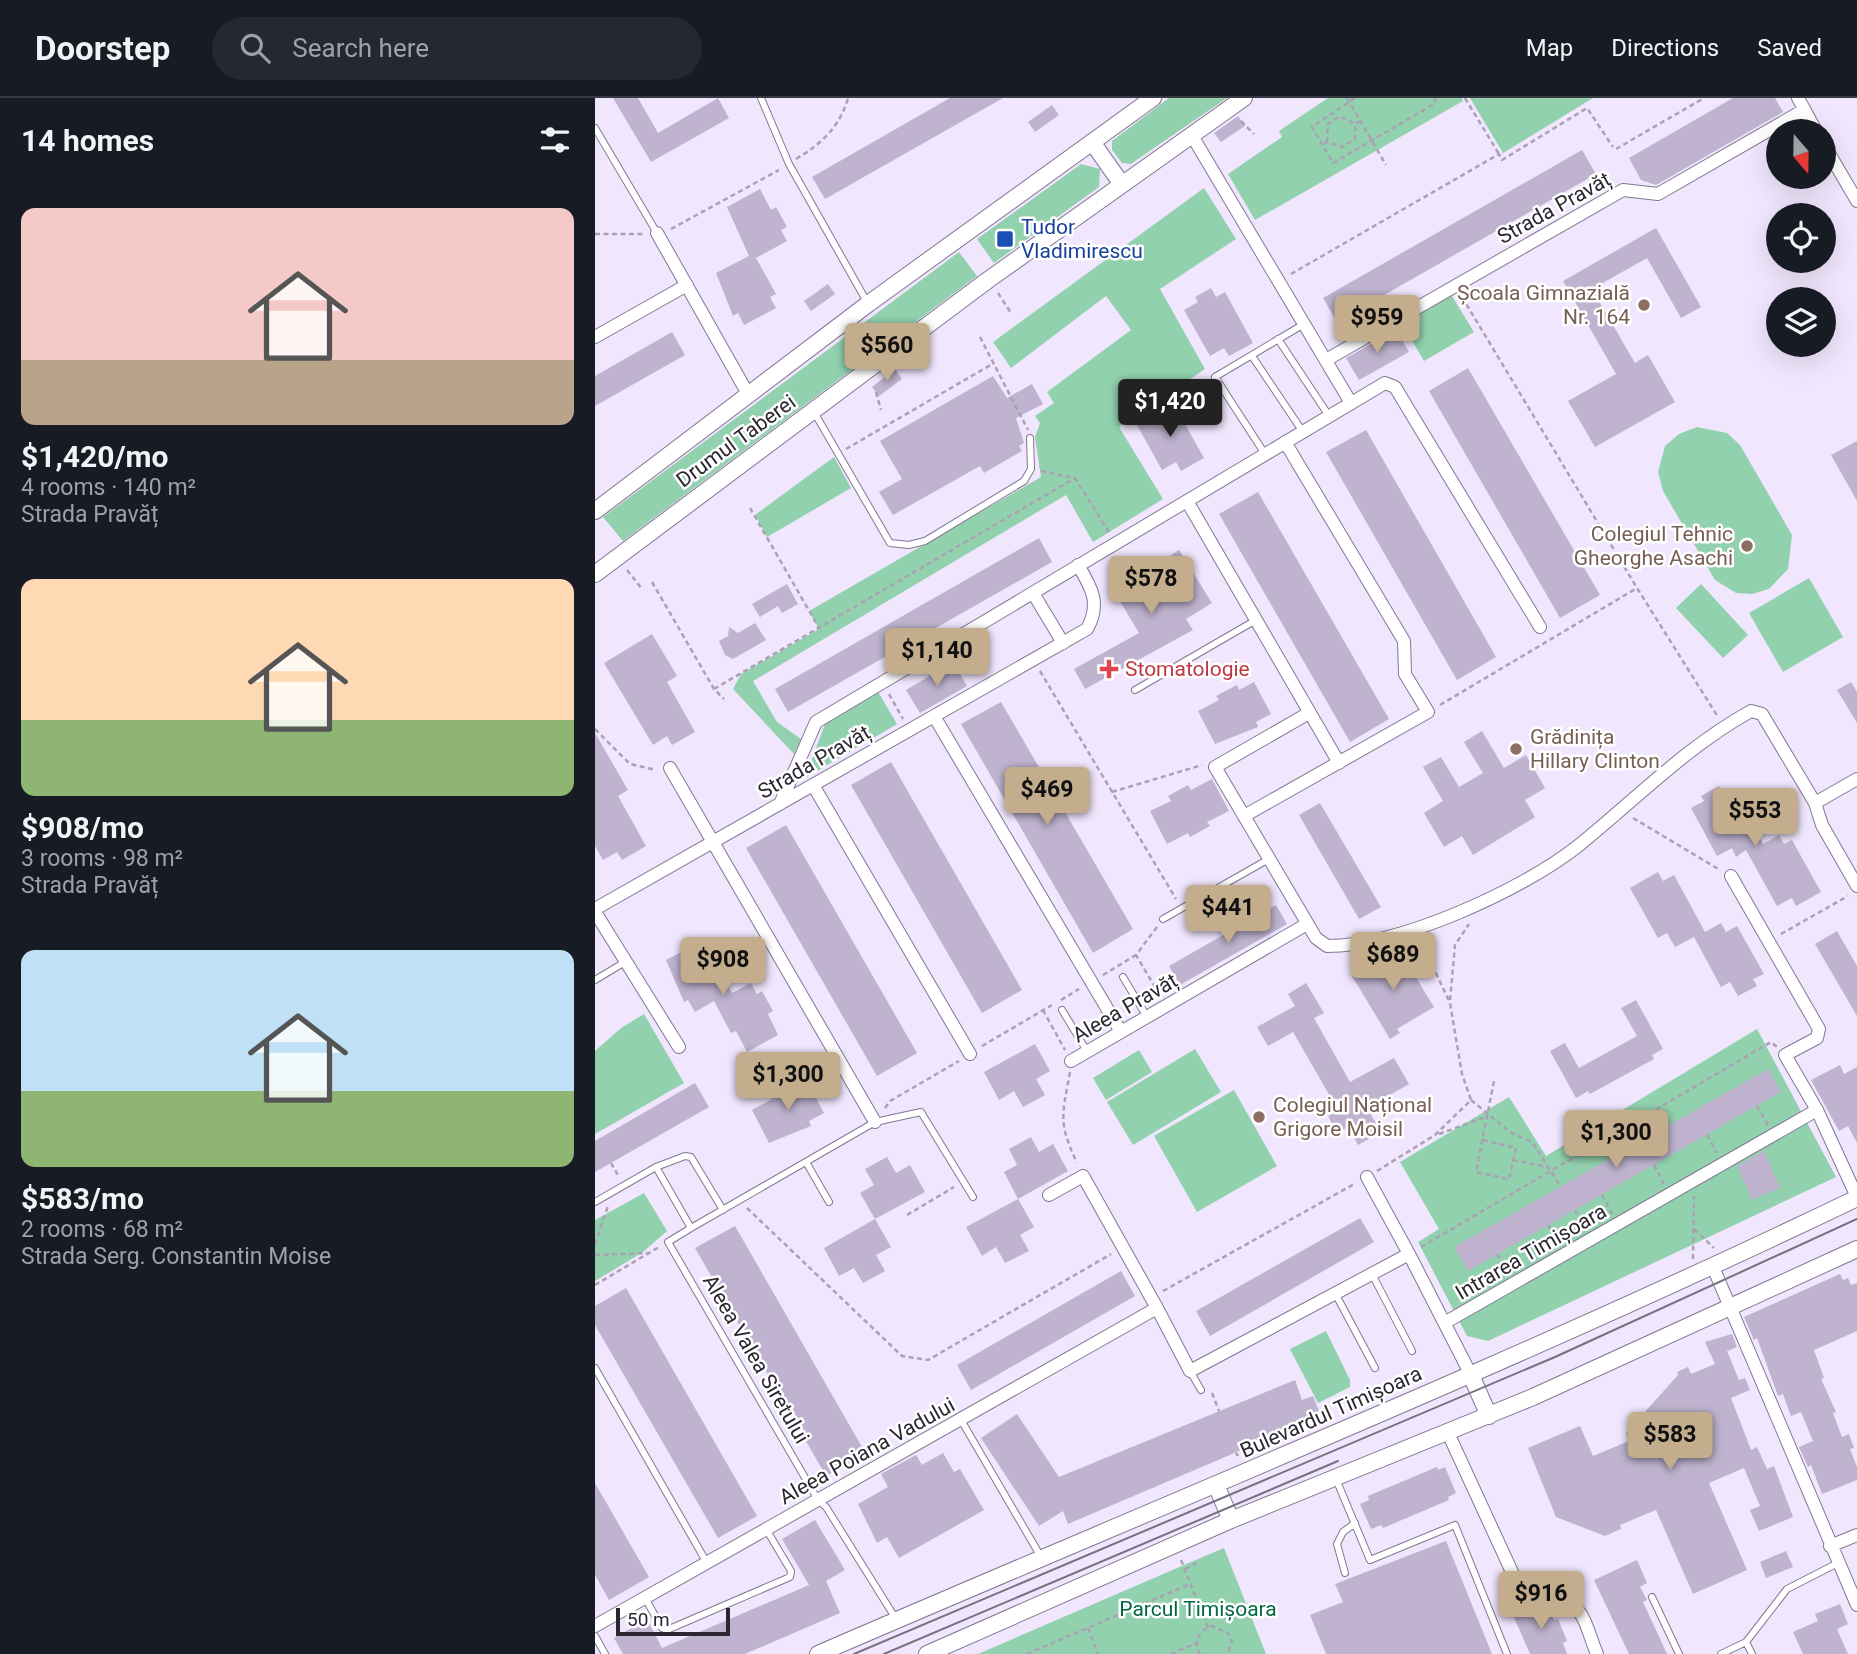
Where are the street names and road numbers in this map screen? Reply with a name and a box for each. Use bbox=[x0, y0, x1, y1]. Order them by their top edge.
street label: Strada Pravăț bbox=[1493, 167, 1615, 250]
street label: Drumul Taberei bbox=[672, 390, 800, 492]
street label: Strada Pravăț bbox=[754, 720, 875, 805]
street label: Aleea Pravăț bbox=[1068, 968, 1182, 1049]
street label: Intrarea Timișoara bbox=[1451, 1199, 1611, 1305]
street label: Aleea Valea Siretului bbox=[698, 1270, 814, 1448]
street label: Bulevardul Timișoara bbox=[1237, 1361, 1425, 1463]
street label: Aleea Poiana Vadului bbox=[775, 1393, 959, 1509]

